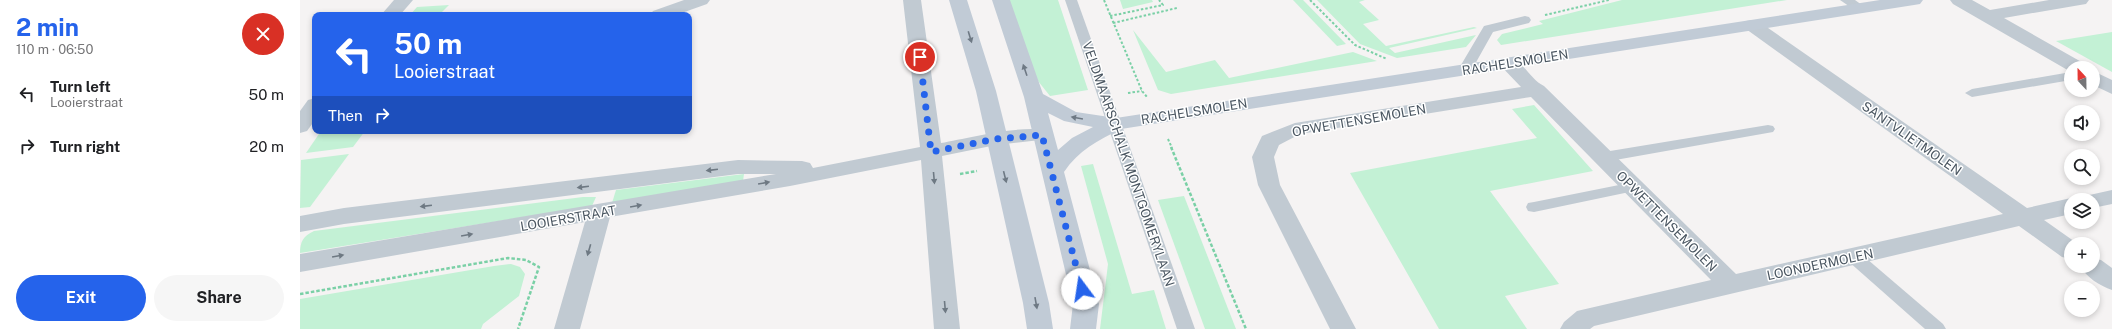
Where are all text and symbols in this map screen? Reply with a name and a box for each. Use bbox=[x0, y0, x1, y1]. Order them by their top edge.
text: 2 min bbox=[16, 13, 79, 41]
button: close bbox=[242, 13, 284, 55]
text: 50 m bbox=[394, 27, 462, 60]
icon: left bbox=[328, 28, 380, 80]
one-way arrow bbox=[967, 32, 973, 44]
pin bbox=[903, 40, 937, 74]
street label: VELDMAARSCHALK MONTGOMERYLAAN bbox=[1079, 40, 1178, 289]
text: 110 m · 06:50 bbox=[16, 42, 93, 57]
icon: arrive bbox=[909, 46, 931, 68]
street label: RACHELSMOLEN bbox=[1461, 47, 1569, 78]
text: Looierstraat bbox=[394, 61, 495, 82]
north arrow bbox=[2064, 61, 2100, 97]
map controls bbox=[2064, 61, 2100, 317]
one-way arrow bbox=[1022, 64, 1028, 76]
text: Turn left bbox=[50, 78, 111, 95]
icon: left bbox=[16, 83, 38, 105]
text: 50 m bbox=[249, 86, 284, 103]
text: Looierstraat bbox=[50, 95, 123, 110]
street label: RACHELSMOLEN bbox=[1140, 96, 1248, 127]
street label: SANTVLIETMOLEN bbox=[1859, 98, 1964, 178]
street label: OPWETTENSEMOLEN bbox=[1291, 101, 1427, 140]
icon: right bbox=[371, 104, 393, 126]
button: sound bbox=[2064, 105, 2100, 141]
text: Then bbox=[328, 107, 363, 124]
one-way arrow bbox=[1071, 114, 1083, 120]
icon: right bbox=[16, 135, 38, 157]
text: Turn right bbox=[50, 138, 120, 155]
text: 20 m bbox=[249, 138, 284, 155]
button: search bbox=[2064, 149, 2100, 185]
one-way arrow bbox=[706, 167, 718, 174]
street label: OPWETTENSEMOLEN bbox=[1613, 168, 1720, 275]
one-way arrow bbox=[1003, 171, 1009, 183]
one-way arrow bbox=[930, 172, 937, 184]
one-way arrow bbox=[758, 180, 770, 186]
one-way arrow bbox=[577, 183, 589, 190]
button: layers bbox=[2064, 193, 2100, 229]
one-way arrow bbox=[420, 203, 432, 209]
street label: LOOIERSTRAAT bbox=[519, 203, 617, 234]
one-way arrow bbox=[630, 203, 642, 209]
one-way arrow bbox=[461, 231, 473, 237]
button: + bbox=[2064, 237, 2100, 273]
one-way arrow bbox=[586, 244, 592, 256]
street label: LOONDERMOLEN bbox=[1765, 246, 1875, 283]
one-way arrow bbox=[332, 253, 345, 259]
position arrow bbox=[1061, 268, 1103, 310]
button: Exit bbox=[16, 275, 146, 321]
button: Share bbox=[154, 275, 284, 321]
button: − bbox=[2064, 281, 2100, 317]
one-way arrow bbox=[1033, 297, 1039, 310]
one-way arrow bbox=[941, 301, 948, 313]

